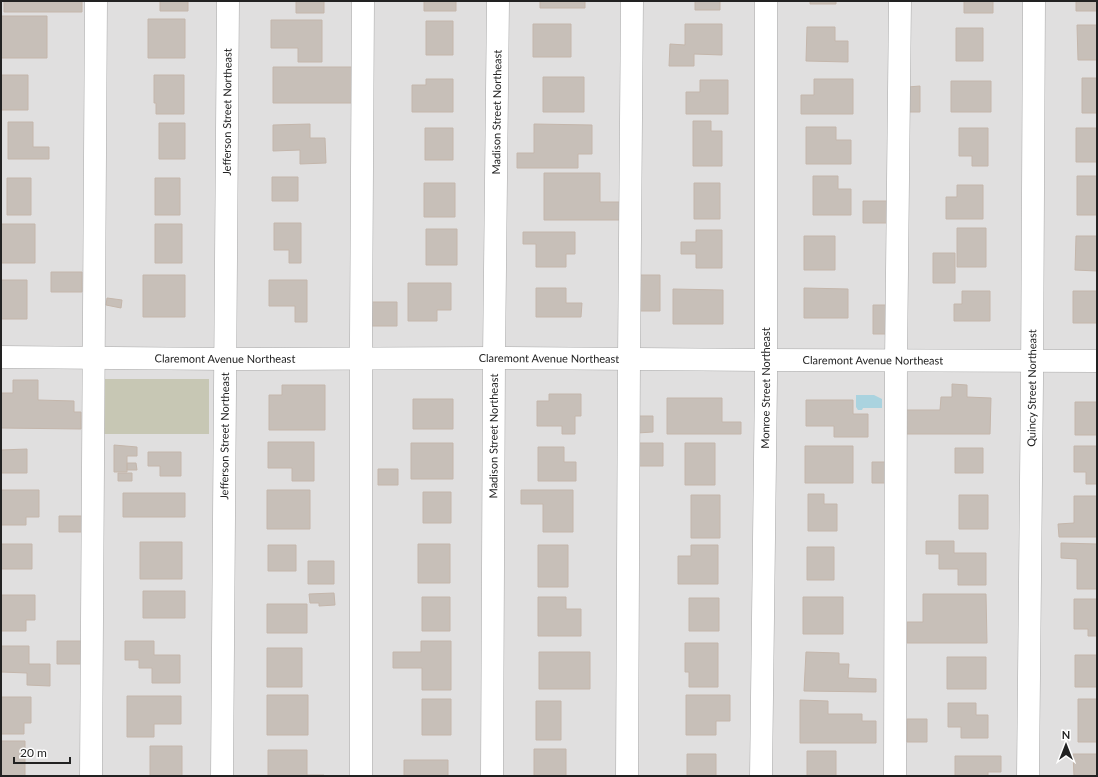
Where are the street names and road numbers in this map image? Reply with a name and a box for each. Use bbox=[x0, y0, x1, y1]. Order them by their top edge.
street label: Jefferson Street Northeast bbox=[220, 48, 234, 176]
street label: Madison Street Northeast bbox=[489, 50, 503, 174]
street label: Monroe Street Northeast bbox=[758, 327, 772, 449]
street label: Quincy Street Northeast bbox=[1024, 329, 1038, 447]
street label: Claremont Avenue Northeast bbox=[155, 351, 295, 365]
street label: Claremont Avenue Northeast bbox=[479, 351, 619, 365]
street label: Claremont Avenue Northeast bbox=[803, 353, 943, 367]
street label: Jefferson Street Northeast bbox=[217, 372, 231, 500]
street label: Madison Street Northeast bbox=[486, 374, 500, 498]

